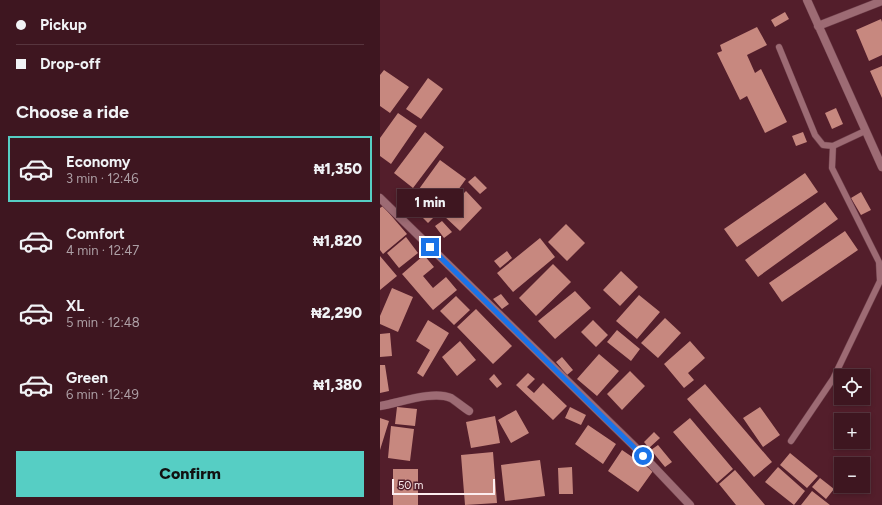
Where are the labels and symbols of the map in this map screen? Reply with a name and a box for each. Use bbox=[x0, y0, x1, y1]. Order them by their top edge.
callout: 1 min bbox=[397, 189, 463, 217]
route end bbox=[421, 238, 439, 256]
route start bbox=[634, 447, 652, 465]
scale bar bbox=[392, 477, 495, 496]

